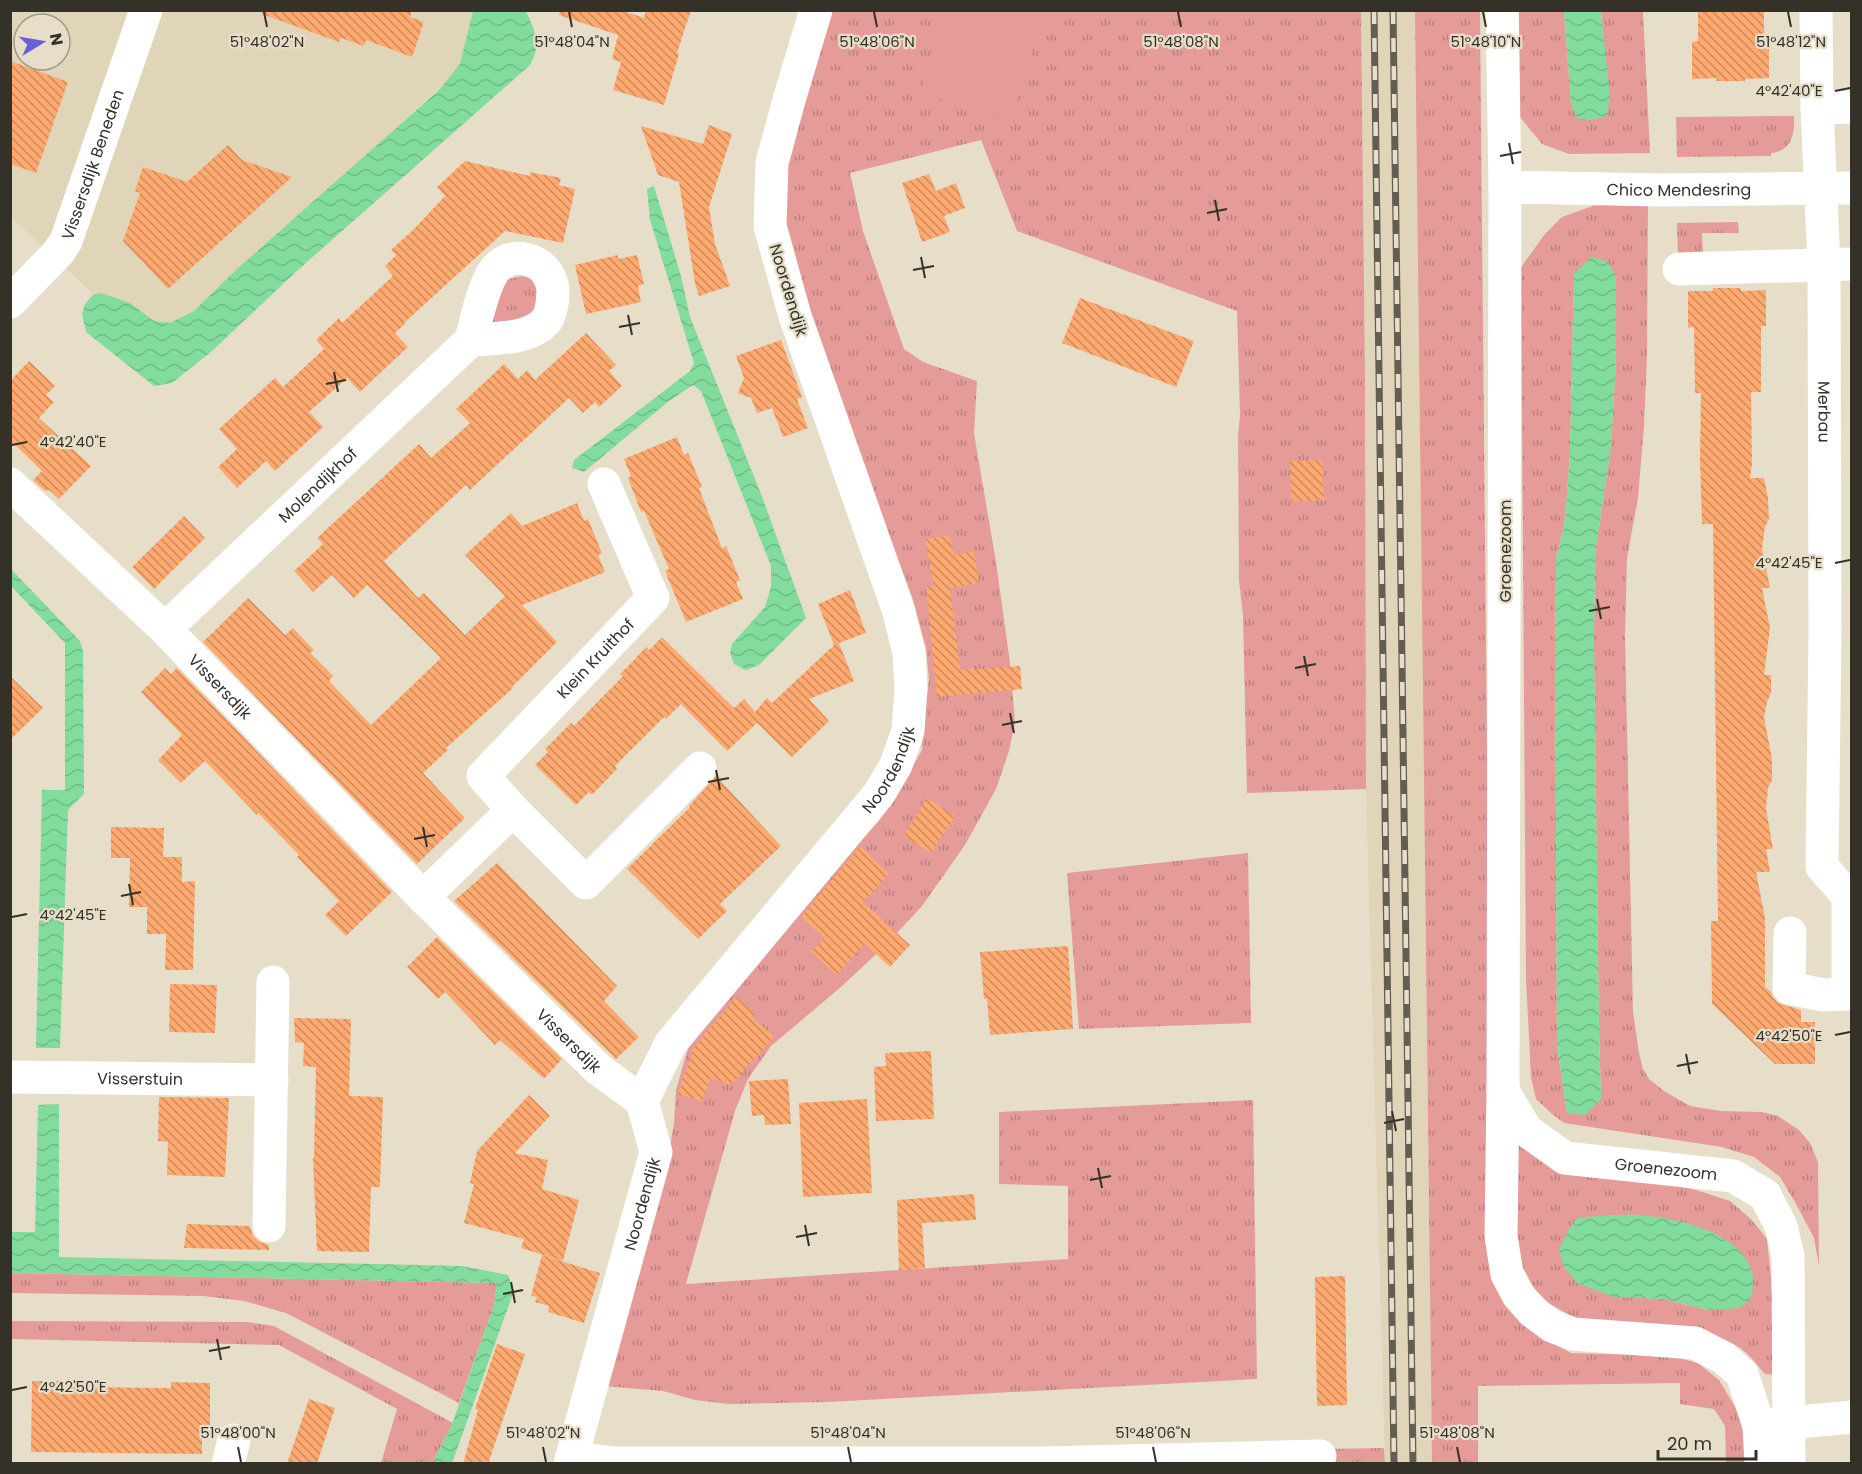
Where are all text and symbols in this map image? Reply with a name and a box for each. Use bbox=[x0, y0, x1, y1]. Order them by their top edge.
north arrow bbox=[12, 12, 72, 72]
text: N bbox=[44, 31, 69, 47]
text: 51°48'02"N bbox=[230, 31, 304, 52]
text: 51°48'04"N bbox=[534, 31, 610, 52]
text: 51°48'06"N bbox=[839, 31, 915, 52]
text: 51°48'08"N bbox=[1143, 31, 1219, 52]
text: 51°48'10"N bbox=[1451, 31, 1521, 52]
text: 51°48'12"N bbox=[1756, 31, 1826, 52]
text: 4°42'40"E bbox=[1756, 80, 1822, 101]
street label: Vissersdijk Beneden bbox=[56, 86, 130, 243]
street label: Chico Mendesring bbox=[1606, 178, 1752, 202]
street label: Noordendijk bbox=[764, 241, 814, 340]
street label: Merbau bbox=[1812, 381, 1835, 443]
text: 4°42'40"E bbox=[40, 431, 106, 452]
street label: Molendijkhof bbox=[273, 442, 363, 528]
street label: Groenezoom bbox=[1494, 500, 1517, 602]
text: 4°42'45"E bbox=[1756, 552, 1822, 573]
street label: Klein Kruithof bbox=[552, 613, 640, 704]
street label: Vissersdijk bbox=[183, 649, 257, 725]
street label: Noordendijk bbox=[857, 725, 920, 818]
text: 4°42'45"E bbox=[40, 904, 106, 925]
street label: Vissersdijk bbox=[531, 1004, 607, 1079]
text: 4°42'50"E bbox=[1756, 1025, 1822, 1046]
street label: Visserstuin bbox=[97, 1067, 183, 1091]
street label: Groenezoom bbox=[1614, 1152, 1719, 1186]
street label: Noordendijk bbox=[618, 1154, 666, 1253]
text: 4°42'50"E bbox=[40, 1376, 106, 1397]
text: 51°48'00"N bbox=[200, 1422, 276, 1443]
text: 51°48'02"N bbox=[506, 1422, 580, 1443]
text: 51°48'04"N bbox=[810, 1422, 886, 1443]
text: 51°48'06"N bbox=[1115, 1422, 1191, 1443]
text: 51°48'08"N bbox=[1419, 1422, 1495, 1443]
scale bar bbox=[1658, 1423, 1756, 1461]
text: 20 m bbox=[1667, 1431, 1712, 1456]

